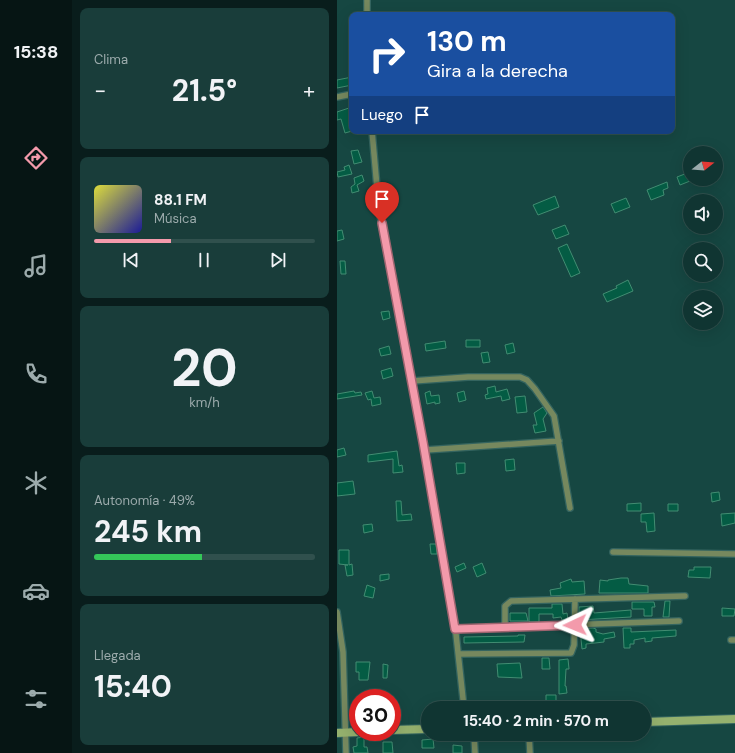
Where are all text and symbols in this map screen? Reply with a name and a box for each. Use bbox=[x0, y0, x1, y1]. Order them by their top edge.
text: 130 m bbox=[427, 23, 507, 60]
icon: right bbox=[361, 28, 413, 80]
text: 15:38 bbox=[14, 40, 58, 64]
text: Clima bbox=[94, 51, 128, 68]
text: Gira a la derecha bbox=[427, 59, 568, 83]
text: 21.5° bbox=[172, 71, 237, 110]
text: − bbox=[94, 76, 106, 105]
text: + bbox=[303, 76, 315, 105]
icon: arrive bbox=[411, 104, 433, 126]
text: Luego bbox=[361, 105, 403, 125]
icon: directions bbox=[22, 144, 50, 172]
north arrow bbox=[683, 146, 723, 186]
map controls bbox=[683, 146, 723, 330]
pin bbox=[365, 182, 399, 223]
icon: arrive bbox=[371, 188, 393, 210]
text: 88.1 FM bbox=[154, 190, 207, 210]
button: sound bbox=[683, 194, 723, 234]
text: Música bbox=[154, 210, 197, 227]
button: search bbox=[683, 242, 723, 282]
icon: previous bbox=[120, 249, 142, 271]
icon: pause bbox=[193, 249, 215, 271]
icon: next bbox=[267, 249, 289, 271]
icon: music bbox=[22, 252, 50, 280]
button: layers bbox=[683, 290, 723, 330]
text: 20 bbox=[171, 334, 238, 402]
icon: phone bbox=[22, 360, 50, 388]
text: km/h bbox=[189, 394, 220, 411]
icon: climate bbox=[22, 469, 50, 497]
text: Autonomía · 49% bbox=[94, 492, 195, 509]
text: 245 km bbox=[94, 512, 202, 551]
icon: car bbox=[22, 577, 50, 605]
position arrow bbox=[554, 604, 596, 646]
text: Llegada bbox=[94, 647, 141, 664]
text: 15:40 bbox=[94, 667, 172, 706]
icon: filters bbox=[22, 685, 50, 713]
speed limit sign: 30 bbox=[349, 689, 401, 741]
text: 15:40 · 2 min · 570 m bbox=[463, 711, 609, 731]

